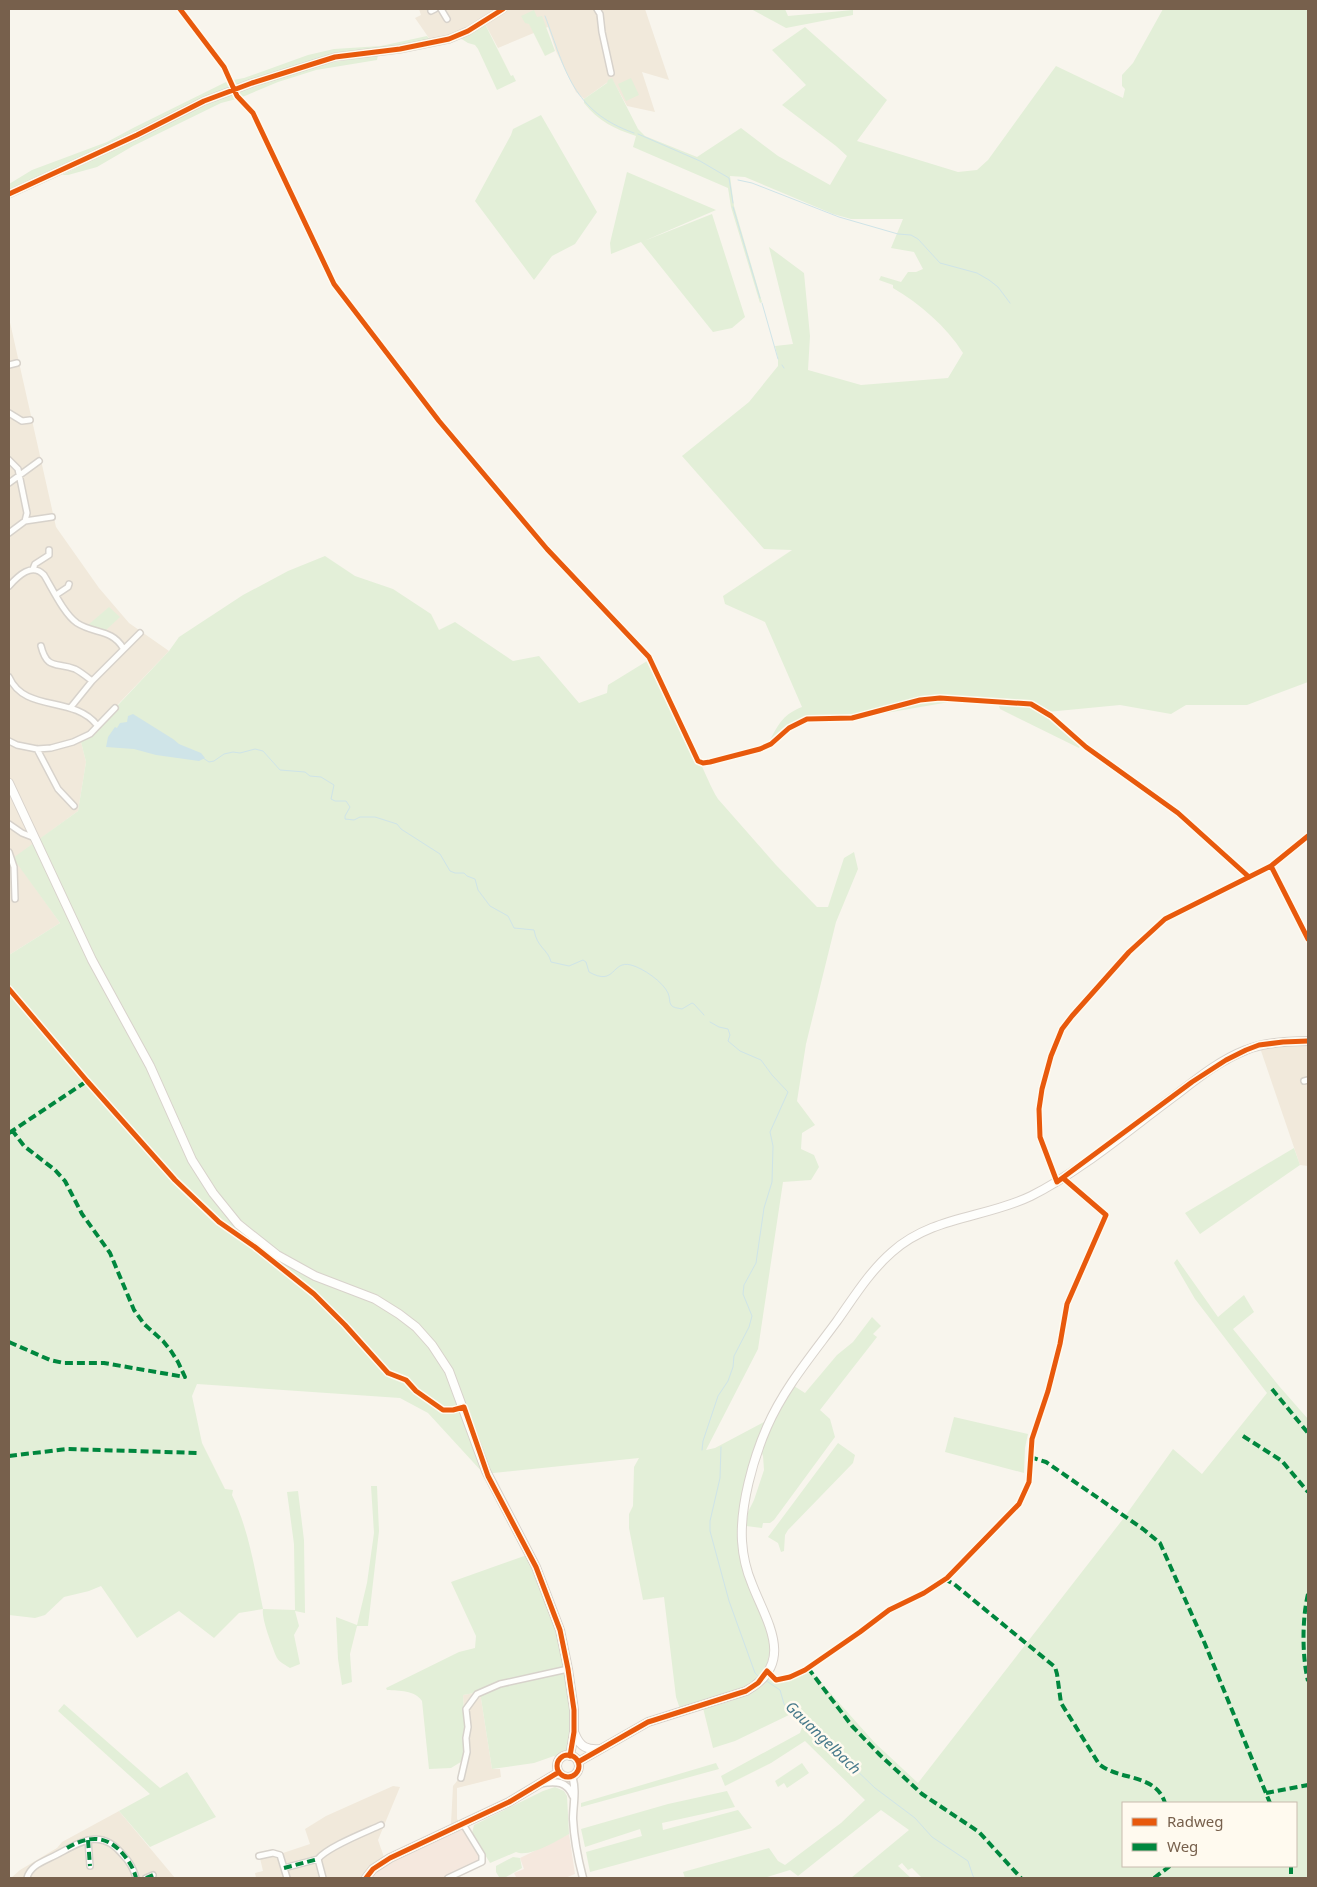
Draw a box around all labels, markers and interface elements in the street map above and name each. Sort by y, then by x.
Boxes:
water label: Gauangelbach [782,1696,866,1778]
legend [1122,1802,1297,1867]
text: Radweg [1167,1811,1223,1831]
text: Weg [1167,1836,1198,1856]

